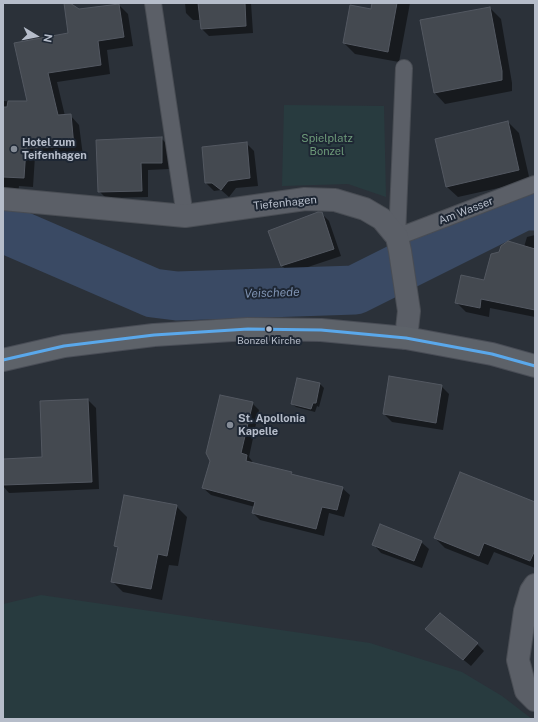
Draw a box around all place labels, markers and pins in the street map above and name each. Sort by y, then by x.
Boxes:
place label: Hotel zum Teifenhagen [22,136,87,162]
marker: Hotel zum Teifenhagen [9,144,19,154]
marker: Bonzel Kirche [264,324,274,334]
place label: Bonzel Kirche [237,335,301,347]
place label: St. Apollonia Kapelle [238,412,305,438]
marker: St. Apollonia Kapelle [225,420,235,430]

